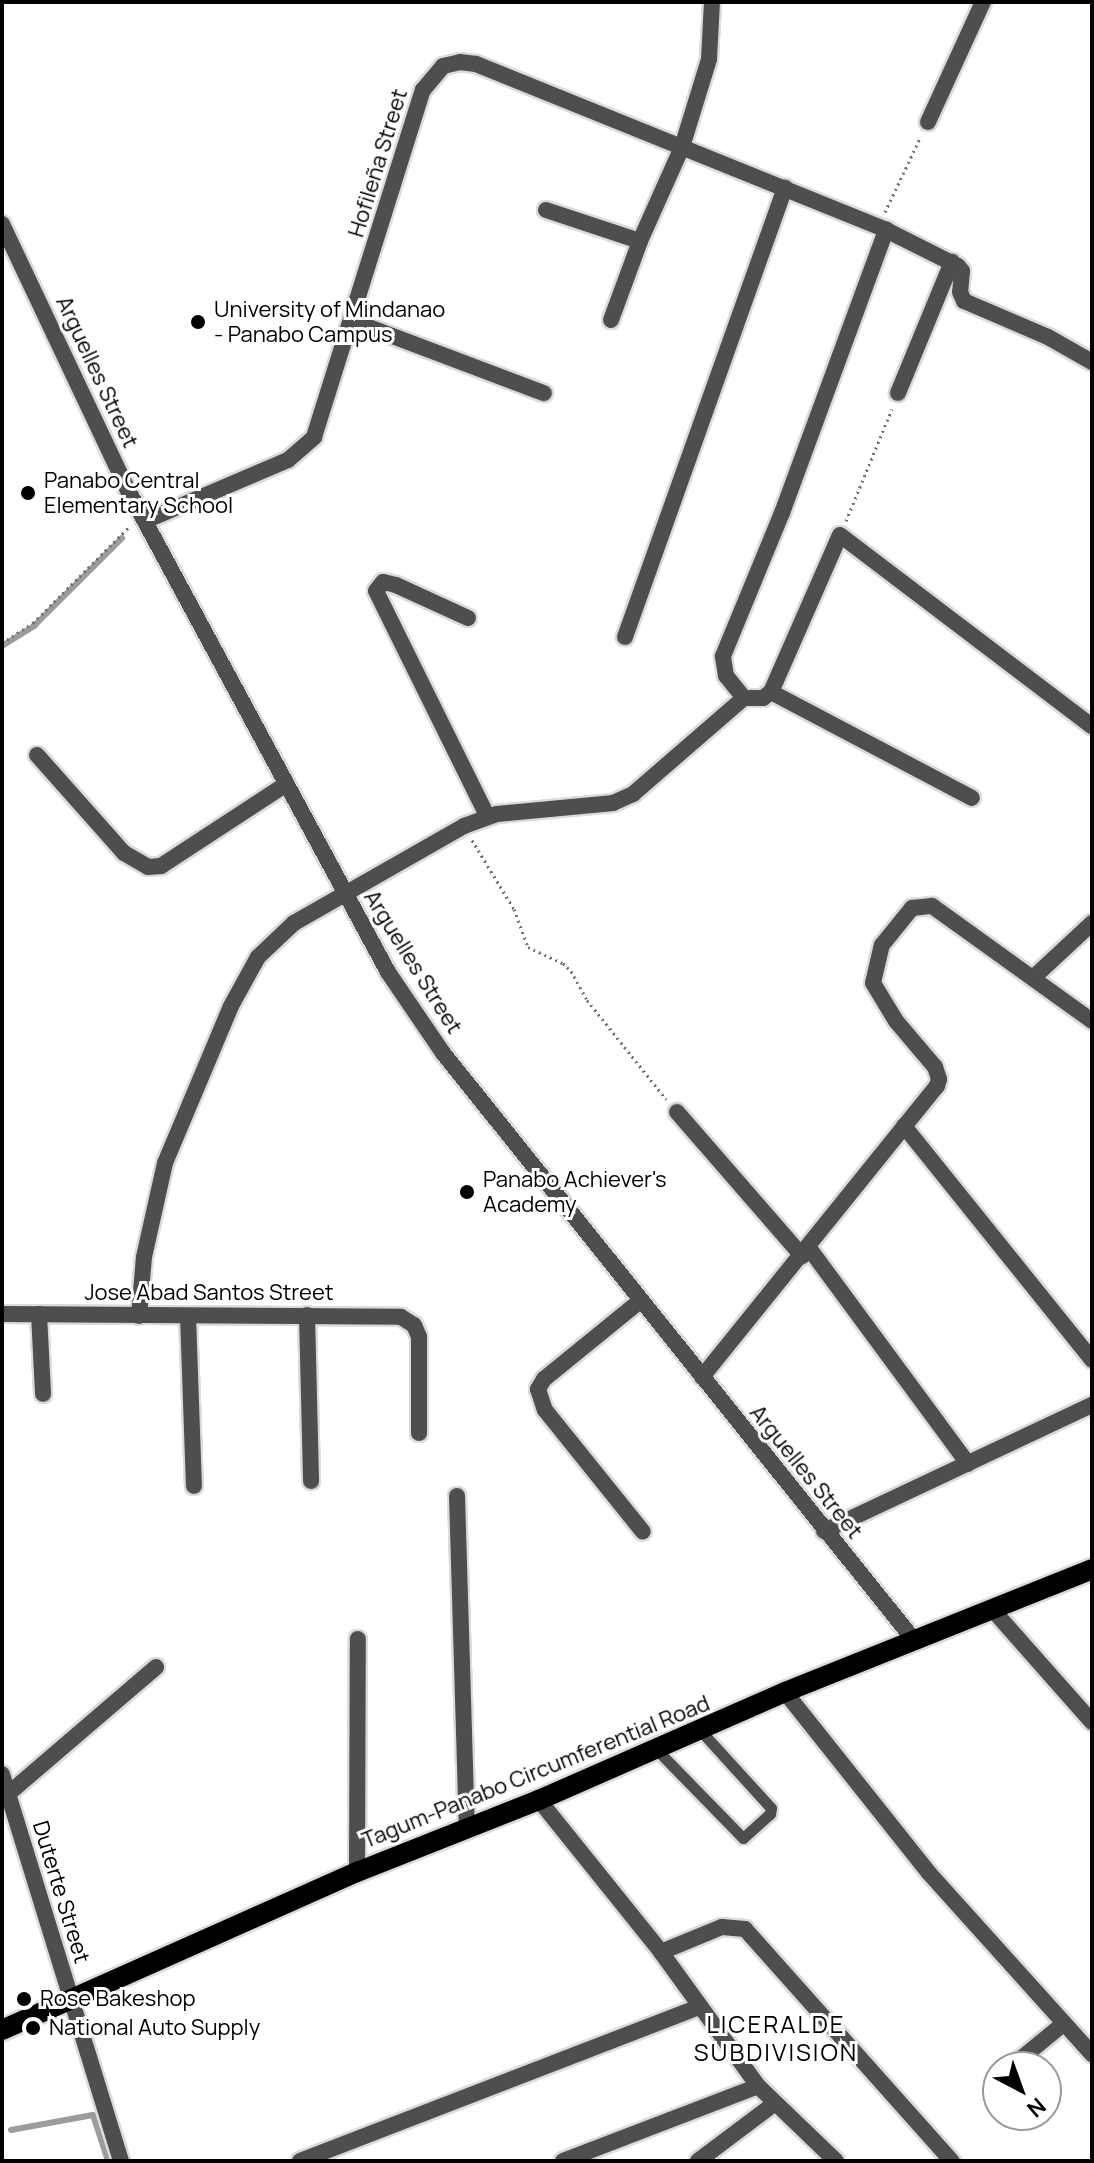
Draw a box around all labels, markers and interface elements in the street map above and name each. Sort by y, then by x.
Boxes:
street label: Hofileña Street [343,86,413,240]
street label: Arguelles Street [50,292,144,452]
place label: University of Mindanao - Panabo Campus [214,296,445,348]
marker: University of Mindanao - Panabo Campus [189,313,207,331]
place label: Panabo Central Elementary School [44,467,233,518]
marker: Panabo Central Elementary School [19,484,37,502]
street label: Arguelles Street [358,885,468,1039]
place label: Panabo Achiever's Academy [483,1166,666,1218]
marker: Panabo Achiever's Academy [458,1183,476,1201]
street label: Jose Abad Santos Street [84,1280,334,1306]
street label: Arguelles Street [744,1400,868,1544]
street label: Tagum-Panabo Circumferential Road [358,1690,714,1854]
street label: Duterte Street [27,1818,95,1966]
place label: Rose Bakeshop [40,1986,195,2012]
marker: Rose Bakeshop [15,1990,33,2008]
district label: LICERALDE SUBDIVISION [694,2010,858,2066]
place label: National Auto Supply [49,2015,260,2041]
marker: National Auto Supply [24,2019,42,2037]
north arrow [982,2051,1062,2131]
text: N [1021,2091,1052,2124]

